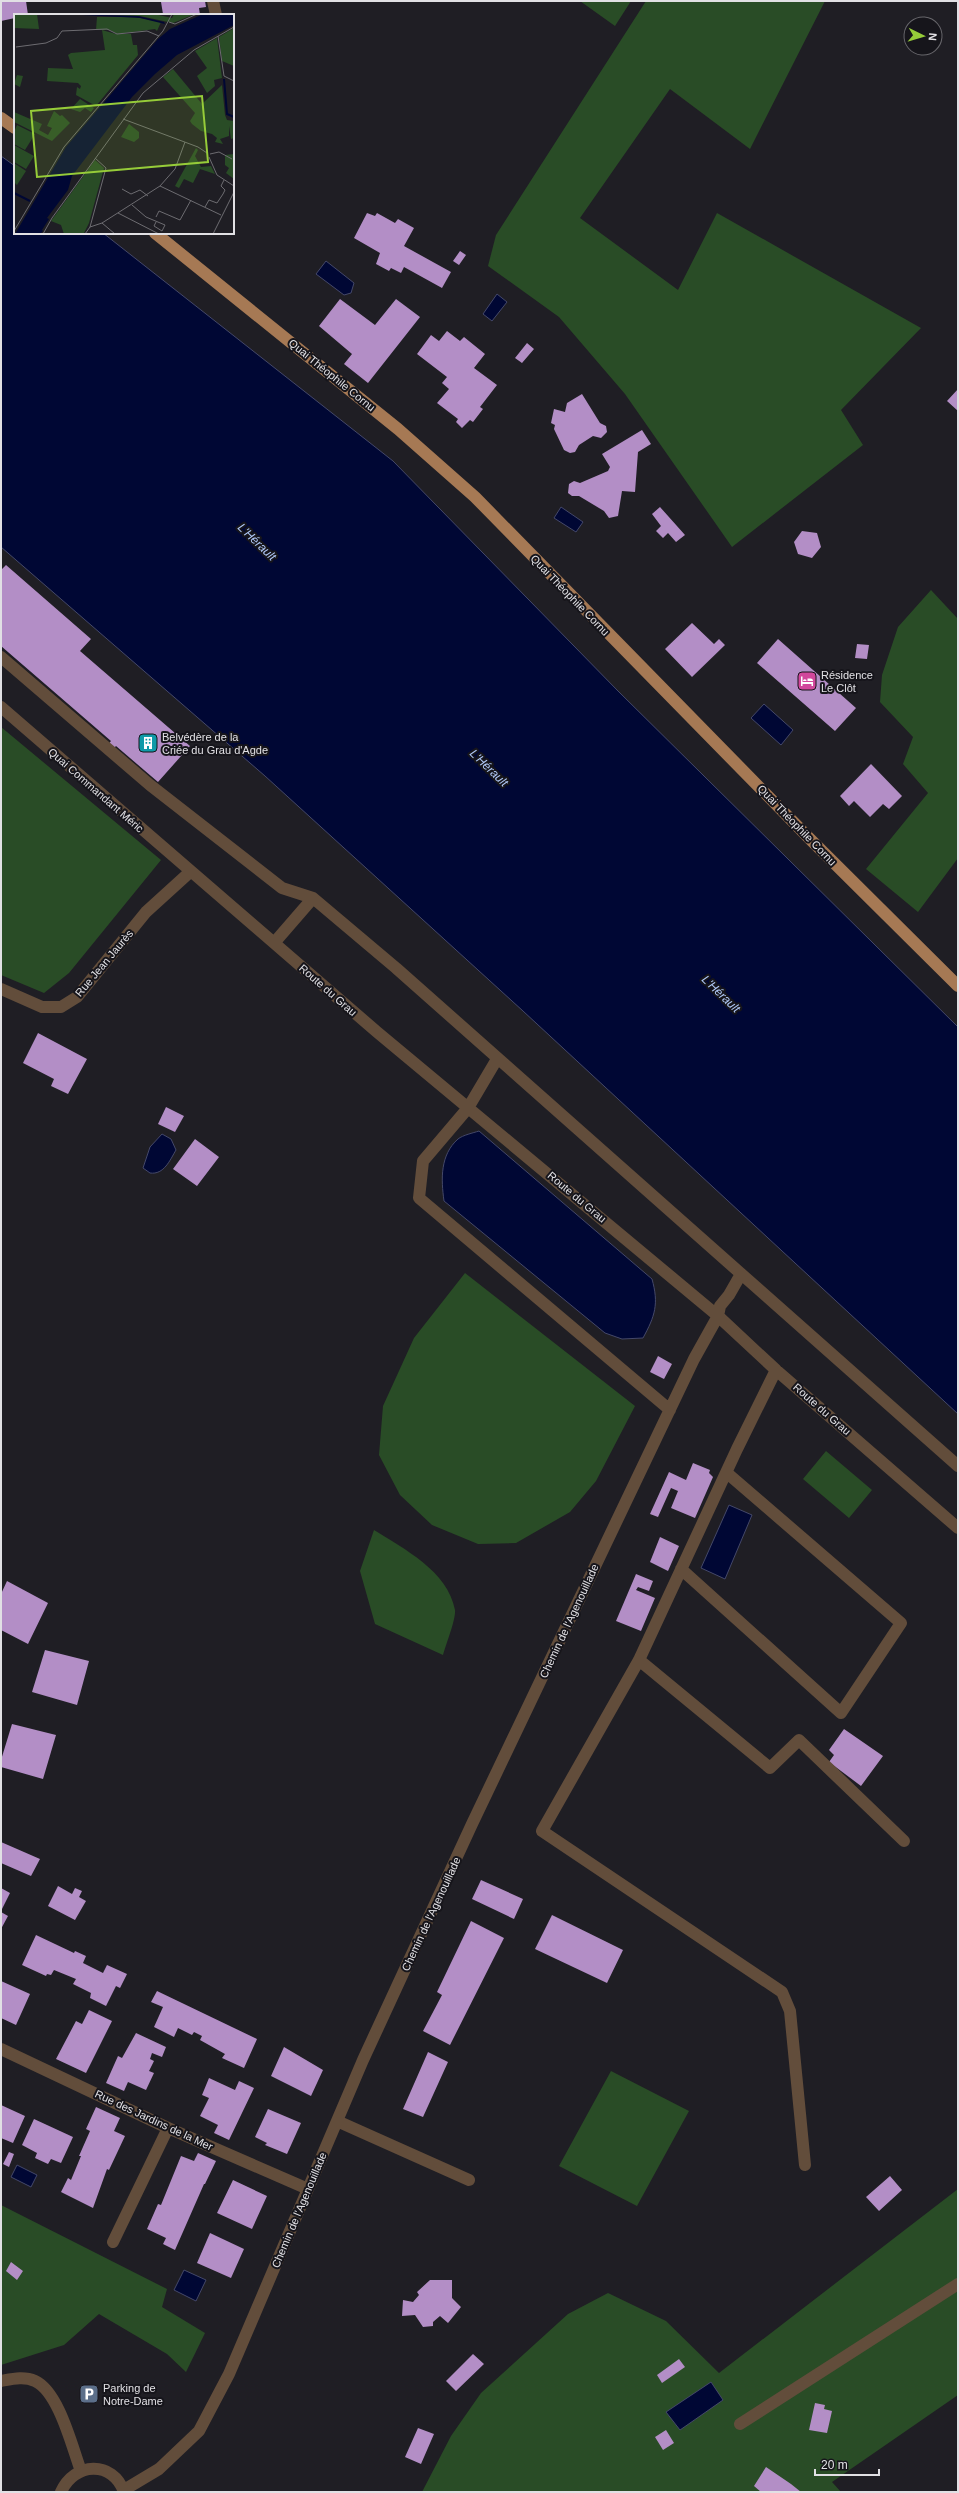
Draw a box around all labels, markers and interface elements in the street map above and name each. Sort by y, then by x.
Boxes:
inset map [14,14,234,234]
north arrow [903,16,943,56]
text: N [927,32,939,41]
street label: Quai Théophile Cornu [286,337,378,413]
water label: L'Hérault [235,520,279,564]
street label: Quai Théophile Cornu [528,552,612,638]
place label: Résidence Le Clôt [821,669,873,694]
hotel icon: Résidence Le Clôt [796,670,818,692]
place label: Belvédère de la Criée du Grau d'Agde [162,731,268,756]
building icon: Belvédère de la Criée du Grau d'Agde [137,732,159,754]
street label: Quai Commandant Méric [46,745,146,835]
water label: L'Hérault [467,746,511,790]
street label: Quai Théophile Cornu [755,782,839,868]
street label: Rue Jean Jaurès [73,927,136,999]
street label: Route du Grau [297,962,359,1018]
water label: L'Hérault [699,972,743,1016]
street label: Route du Grau [546,1169,608,1225]
street label: Route du Grau [791,1381,853,1437]
street label: Chemin de l'Agenouillade [537,1562,601,1680]
street label: Chemin de l'Agenouillade [399,1855,463,1973]
street label: Rue des Jardins de la Mer [93,2087,215,2153]
street label: Chemin de l'Agenouillade [269,2150,329,2270]
place label: Parking de Notre-Dame [103,2382,163,2407]
parking icon: Parking de Notre-Dame [78,2383,100,2405]
scale bar [815,2451,879,2477]
text: 20 m [821,2458,848,2472]

